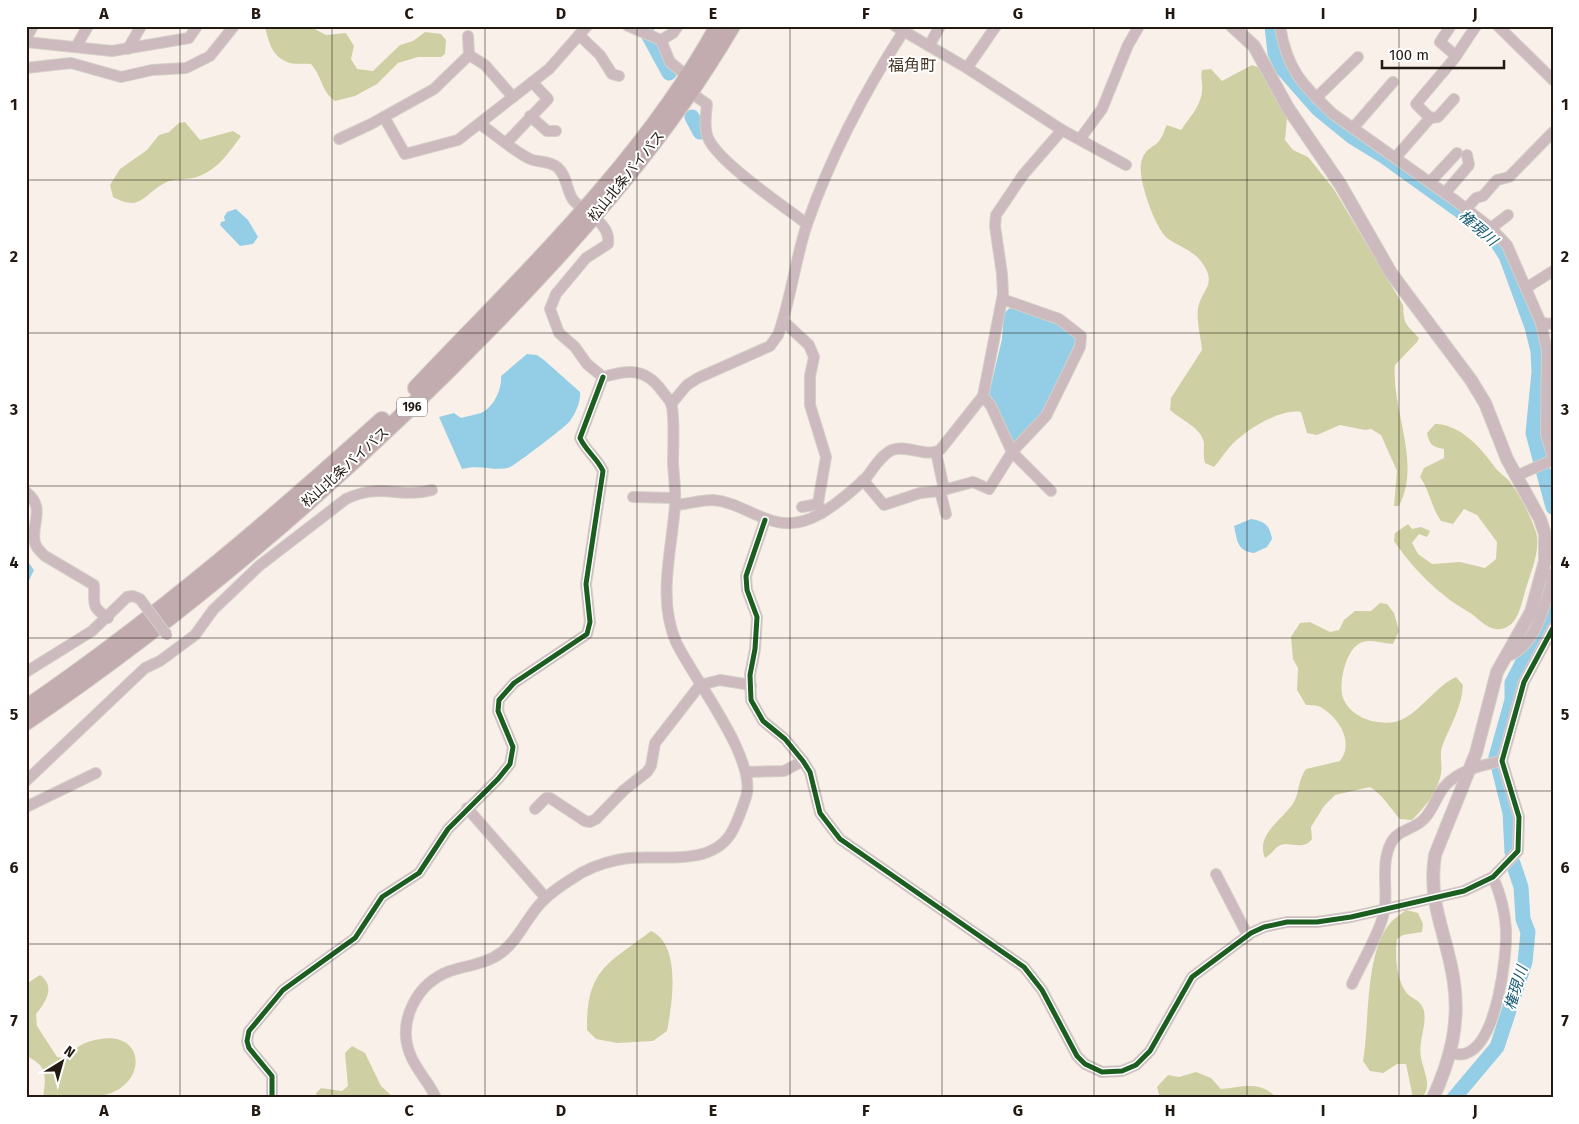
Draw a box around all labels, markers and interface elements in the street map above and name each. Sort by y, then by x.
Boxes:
text: A [98,4,109,23]
text: B [251,4,261,23]
text: C [404,4,414,23]
text: D [556,4,566,23]
text: E [709,4,717,23]
text: F [862,4,870,23]
text: G [1013,4,1023,23]
text: H [1165,4,1175,23]
text: I [1321,4,1325,23]
text: J [1471,4,1478,23]
scale bar [1382,38,1504,70]
text: 100 m [1389,46,1429,64]
district label: 福角町 [888,56,936,75]
text: 1 [10,95,18,114]
text: 1 [1561,95,1569,114]
street label: 松山北条バイパス [585,128,668,225]
water label: 権現川 [1455,206,1502,251]
text: 2 [10,247,18,266]
text: 2 [1561,247,1569,266]
road number: 196 [397,398,427,417]
text: 3 [9,400,18,419]
text: 3 [1560,400,1569,419]
street label: 松山北条バイパス [298,424,393,511]
text: 4 [9,553,19,572]
text: 4 [1560,553,1570,572]
text: 5 [10,705,19,724]
text: 5 [1561,705,1570,724]
text: 6 [9,858,19,877]
text: 6 [1560,858,1570,877]
water label: 権現川 [1501,962,1532,1012]
text: 7 [10,1011,18,1030]
text: 7 [1561,1011,1569,1030]
north arrow [38,1036,88,1086]
text: N [61,1042,78,1062]
text: A [98,1101,109,1120]
text: B [251,1101,261,1120]
text: C [404,1101,414,1120]
text: D [556,1101,566,1120]
text: E [709,1101,717,1120]
text: F [862,1101,870,1120]
text: G [1013,1101,1023,1120]
text: H [1165,1101,1175,1120]
text: I [1321,1101,1325,1120]
text: J [1471,1101,1478,1120]

